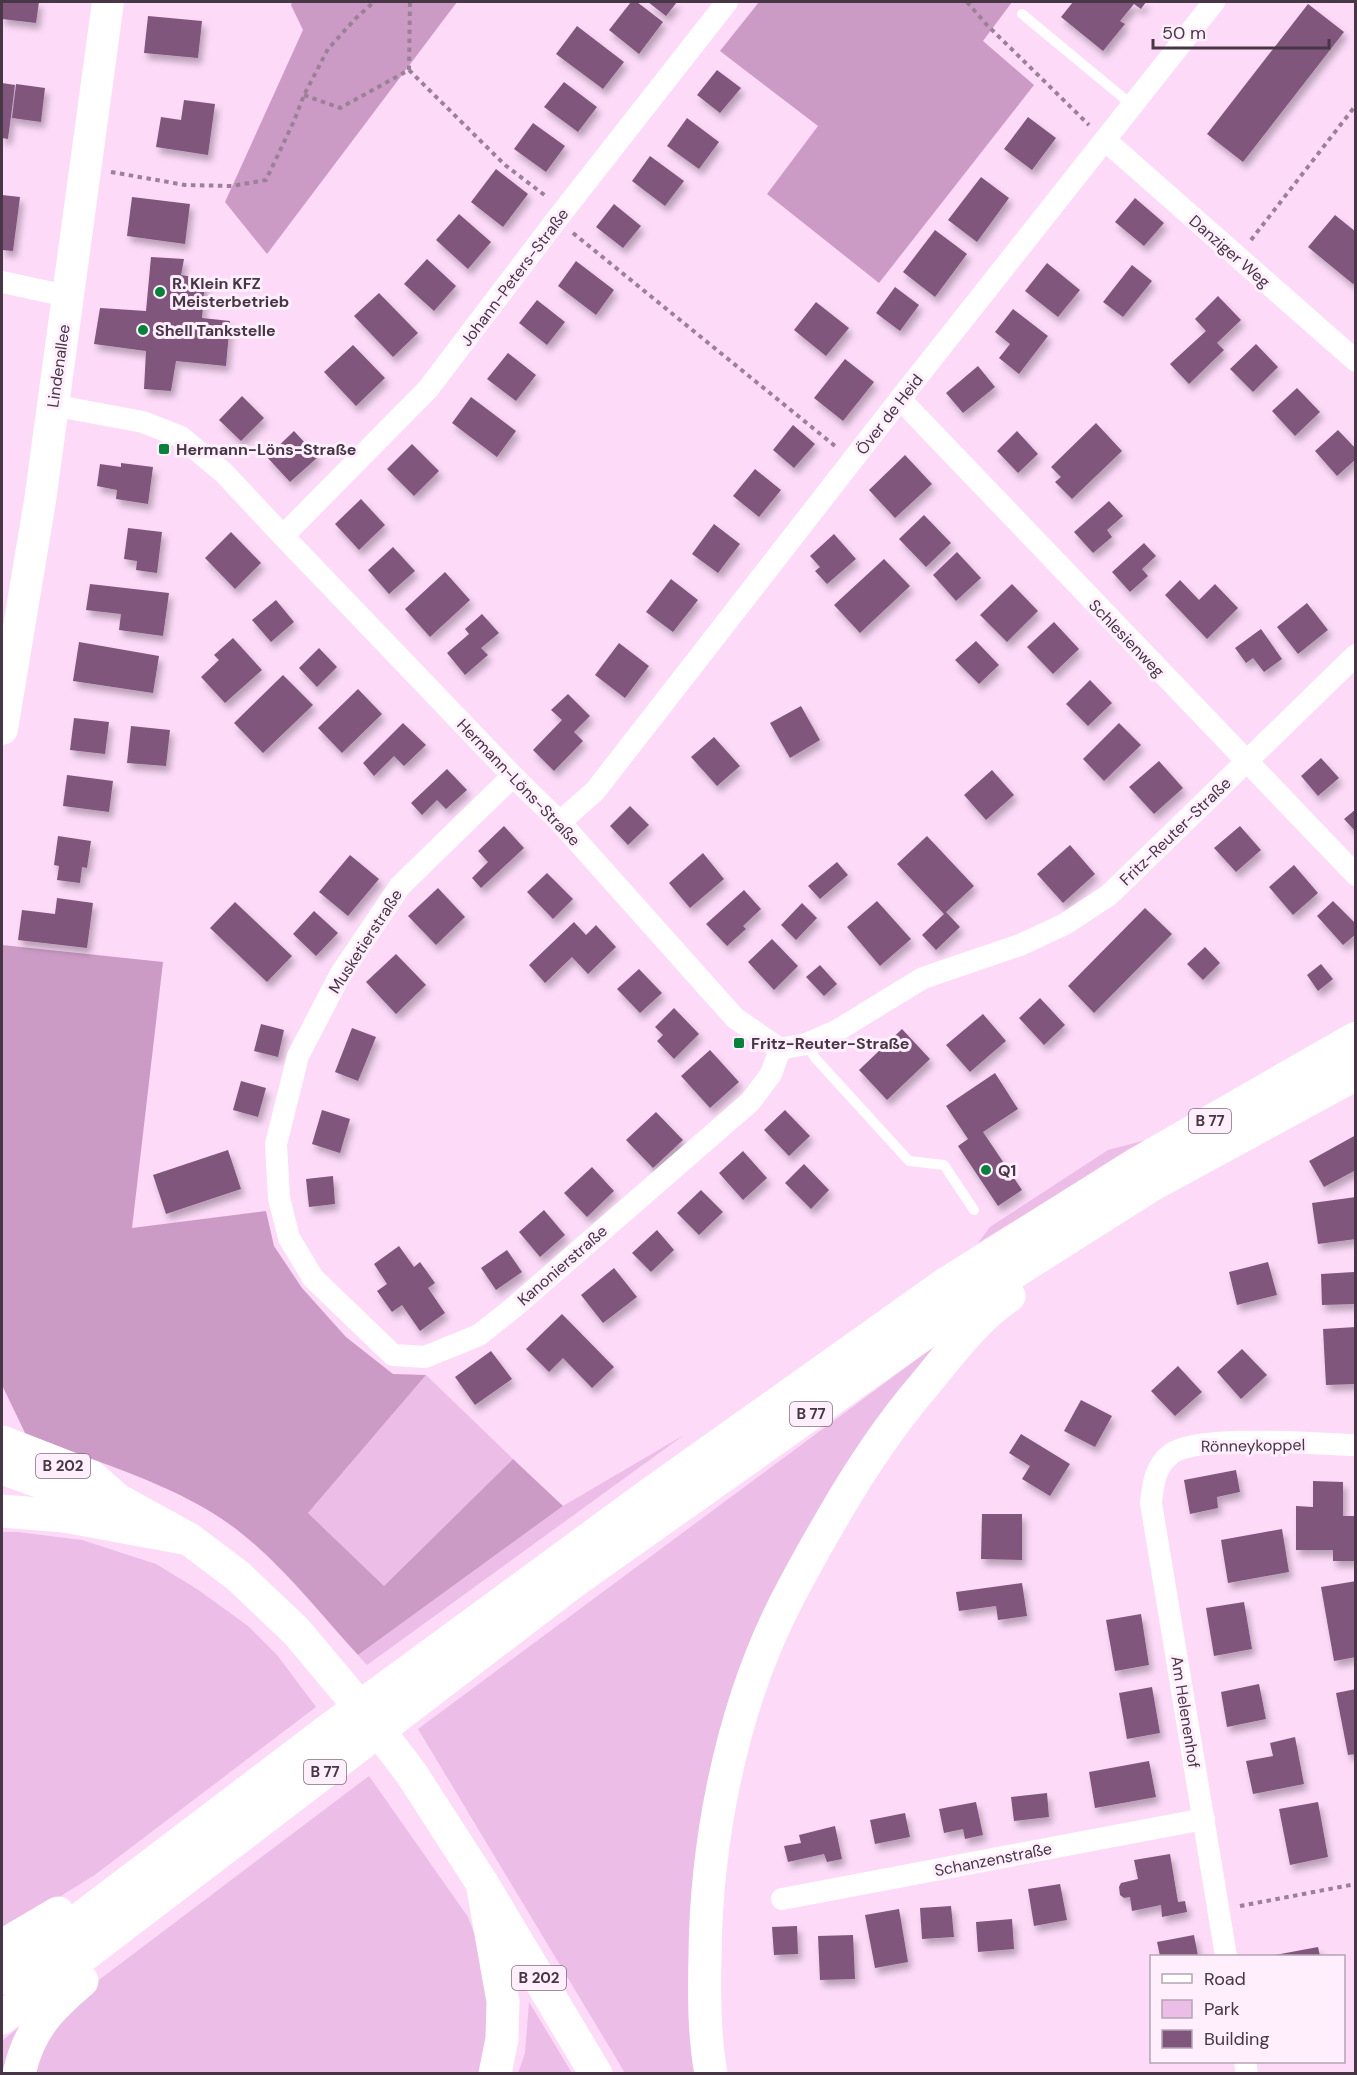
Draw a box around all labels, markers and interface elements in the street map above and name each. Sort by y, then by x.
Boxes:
scale bar [1153,12,1328,50]
text: 50 m [1162,21,1206,45]
street label: Johann-Peters-Straße [456,204,573,350]
street label: Danziger Weg [1185,210,1275,292]
place label: R. Klein KFZ Meisterbetrieb [172,273,289,312]
marker: R. Klein KFZ Meisterbetrieb [153,285,167,299]
place label: Shell Tankstelle [155,320,276,341]
street label: Lindenallee [42,323,75,409]
marker: Shell Tankstelle [136,323,150,337]
street label: Över de Heid [851,370,928,459]
place label: Hermann-Löns-Straße [176,439,356,460]
marker: Hermann-Löns-Straße [157,442,171,456]
street label: Schlesienweg [1084,595,1169,682]
street label: Hermann-Löns-Straße [452,714,585,850]
street label: Fritz-Reuter-Straße [1115,773,1236,890]
street label: Musketierstraße [324,885,407,997]
place label: Fritz-Reuter-Straße [751,1033,909,1054]
marker: Fritz-Reuter-Straße [732,1036,746,1050]
road number: B 77 [1189,1109,1231,1133]
place label: Q1 [998,1160,1016,1181]
marker: Q1 [979,1163,993,1177]
street label: Kanonierstraße [513,1221,612,1310]
road number: B 77 [790,1402,832,1426]
street label: Rönneykoppel [1201,1434,1305,1457]
road number: B 202 [36,1454,90,1478]
street label: Am Helenenhof [1166,1654,1205,1770]
road number: B 77 [304,1760,346,1784]
street label: Schanzenstraße [933,1838,1054,1881]
legend [1150,1955,1345,2063]
road number: B 202 [512,1966,566,1990]
text: Road [1204,1967,1246,1991]
text: Park [1204,1997,1240,2021]
text: Building [1204,2027,1269,2051]

